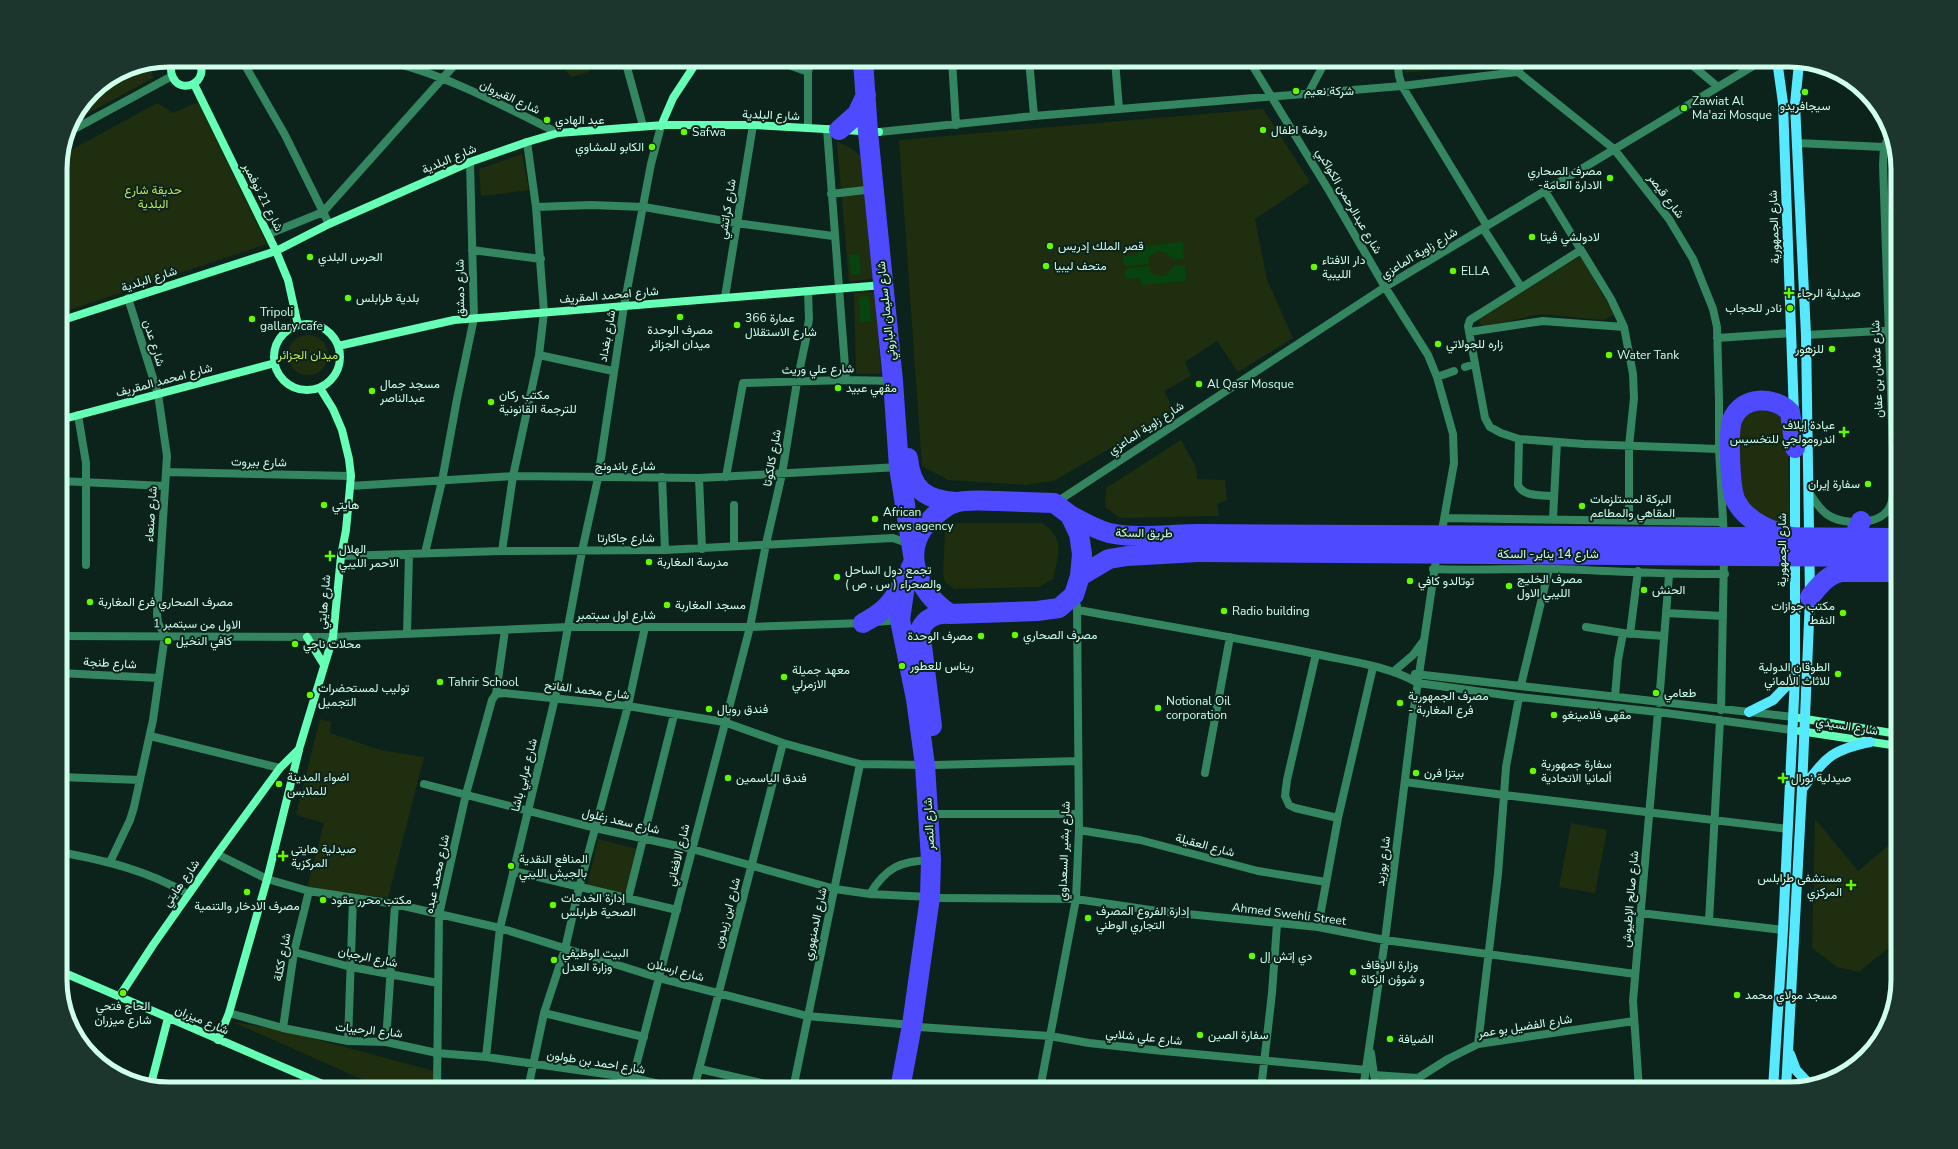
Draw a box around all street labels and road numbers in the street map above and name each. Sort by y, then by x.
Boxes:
street label: شارع القيروان [477,76,543,119]
street label: شارع البلدية [742,106,800,125]
street label: شارع البلدية [419,140,479,179]
street label: شارع عبدالرحمن الكواكبي [1310,145,1386,258]
street label: شارع 21 نوفمبر [238,159,287,234]
street label: شارع قيصر [1643,170,1688,222]
street label: شارع كراتشي [714,178,742,241]
street label: شارع الجمهورية [1765,190,1784,264]
street label: شارع زاوية الماعزي [1377,224,1462,284]
street label: شارع دمشق [451,259,470,317]
street label: شارع سليمان الباروني [873,260,901,362]
street label: شارع البلدية [119,262,179,296]
street label: شارع امحمد المقريف [559,283,659,308]
street label: شارع بغداد [595,309,620,363]
street label: شارع عدن [138,318,169,369]
street label: شارع عثمان بن عفان [1867,320,1888,418]
street label: شارع امحمد المقريف [114,359,214,402]
street label: شارع علي وريث [782,360,854,380]
street label: شارع زاوية الماعزي [1105,398,1188,460]
street label: شارع كالكوتا [759,428,786,488]
street label: شارع بيروت [231,454,287,471]
street label: شارع باندونج [595,458,655,475]
street label: شارع صنعاء [141,485,162,543]
street label: شارع الجمهورية [1774,513,1791,587]
street label: طريق السكة [1115,525,1173,542]
street label: شارع جاكارتا [597,530,655,547]
street label: شارع 14 يناير- السكة [1497,546,1599,563]
street label: شارع هايتي [314,574,336,630]
street label: شارع اول سبتمبر [575,607,656,624]
street label: الاول من سبتمبر 1 [153,615,241,633]
street label: شارع طنجة [83,654,137,673]
street label: شارع محمد الفاتح [544,677,630,704]
street label: شارع السيدي [1814,713,1879,741]
street label: شارع عرابي باشا [507,737,543,814]
street label: شارع النصر [920,797,939,852]
street label: شارع بشير السعداوي [1054,801,1076,901]
street label: شارع سعد زغلول [580,804,661,839]
street label: شارع الافغاني [663,822,695,888]
street label: شارع العقيلة [1173,829,1236,862]
street label: شارع محمد عبده [421,833,454,915]
street label: شارع بوزيد [1372,835,1395,887]
street label: شارع صالح الإطيوش [1618,850,1643,948]
street label: شارع هايتي [159,856,205,911]
street label: شارع ابن زيدون [710,876,745,951]
street label: شارع الدمنهوري [799,886,832,962]
street label: Ahmed Swehli Street [1231,899,1348,929]
street label: شارع ككلة [269,932,295,983]
street label: شارع الرجبان [336,943,399,972]
street label: شارع ارسلان [646,955,706,986]
street label: شارع ميزران [172,1001,231,1039]
street label: شارع الفضيل بو عمر [1476,1011,1574,1043]
street label: شارع الرحيبات [335,1019,403,1042]
street label: شارع علي شلابي [1105,1025,1183,1051]
street label: شارع احمد بن طولون [545,1046,647,1079]

